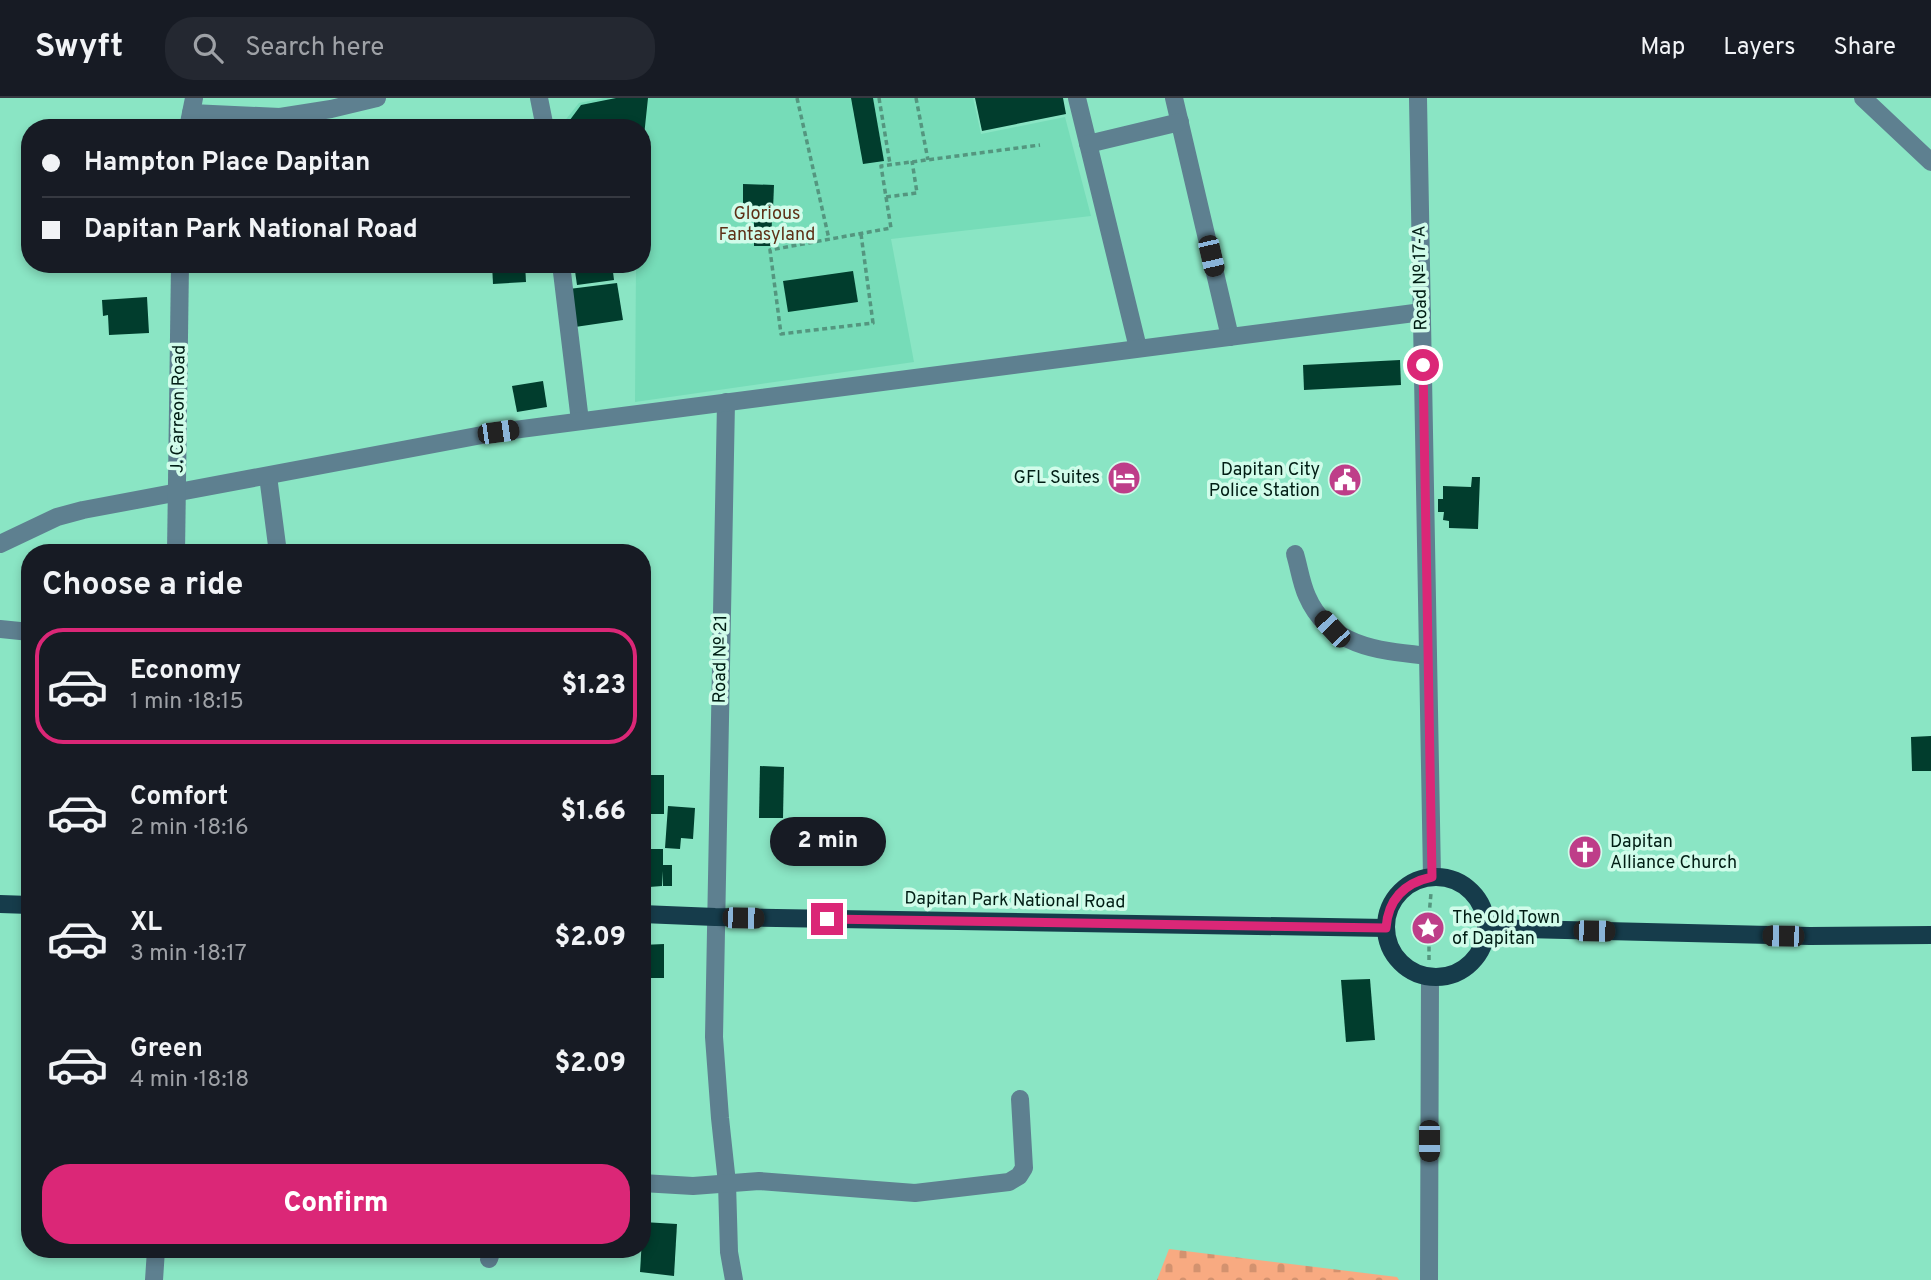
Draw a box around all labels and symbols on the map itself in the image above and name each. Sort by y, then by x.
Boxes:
park label: Glorious Fantasyland [719,203,815,247]
street label: Road № 17-A [1409,225,1433,331]
car [1197,233,1226,279]
street label: J. Carreon Road [166,345,192,473]
route start [1407,349,1439,381]
car [476,419,521,445]
hotel icon: GFL Suites [1105,459,1143,497]
place label: Dapitan City Police Station [1209,459,1320,503]
public building icon: Dapitan City Police Station [1326,461,1364,499]
place label: GFL Suites [1014,467,1100,490]
car [1310,606,1355,652]
street label: Road № 21 [709,614,733,704]
callout: 2 min [769,818,885,866]
place label: Dapitan Alliance Church [1610,831,1737,875]
church icon: Dapitan Alliance Church [1566,833,1604,871]
street label: Dapitan Park National Road [904,888,1126,914]
route end [811,903,843,935]
car [722,907,765,929]
place label: The Old Town of Dapitan [1452,907,1560,951]
place icon: The Old Town of Dapitan [1409,909,1447,947]
car [1573,920,1616,942]
car [1762,925,1805,947]
car [1419,1120,1440,1162]

